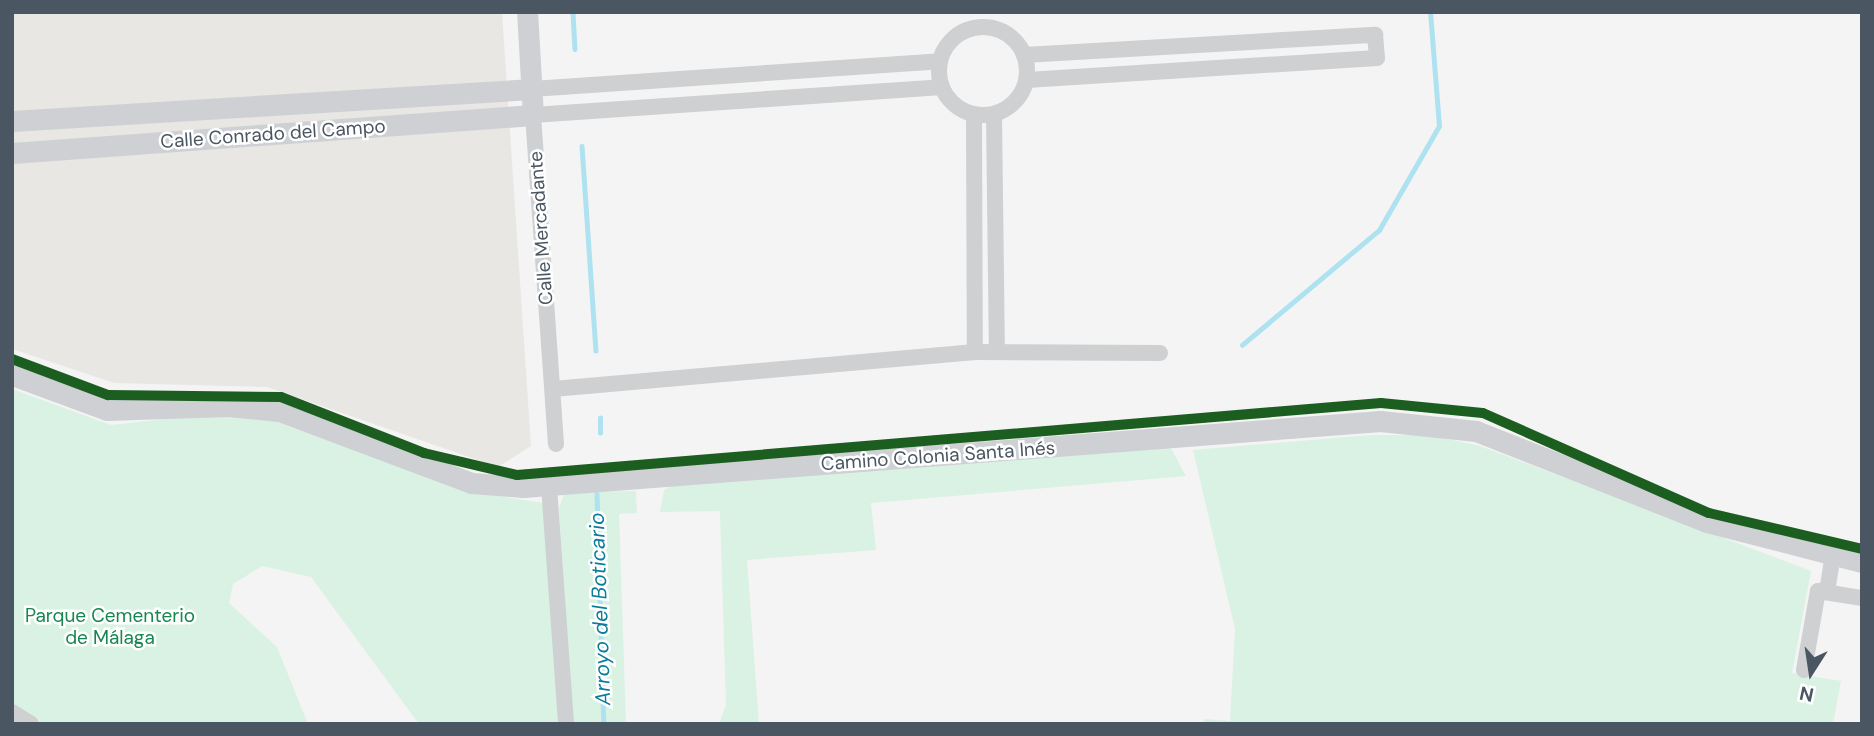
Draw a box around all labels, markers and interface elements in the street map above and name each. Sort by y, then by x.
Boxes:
street label: Calle Conrado del Campo [160,115,386,153]
street label: Calle Mercadante [524,150,558,306]
street label: Camino Colonia Santa Inés [820,436,1056,476]
water label: Arroyo del Boticario [584,512,616,706]
park label: Parque Cementerio de Málaga [25,605,195,649]
north arrow [1776,638,1846,708]
text: N [1797,680,1816,708]

